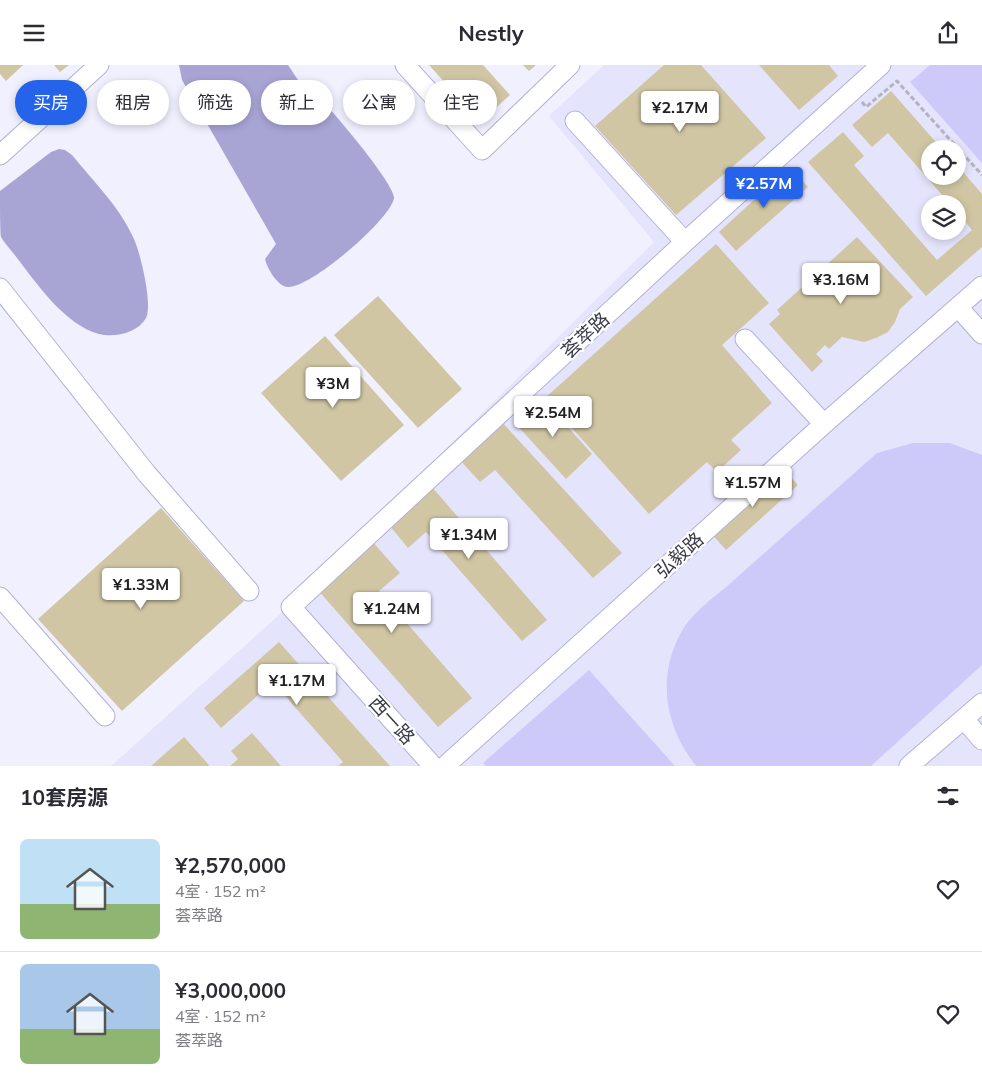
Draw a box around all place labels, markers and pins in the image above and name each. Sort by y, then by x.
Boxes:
pin: ¥2.17M [639,91,721,133]
pin: ¥2.57M [723,167,805,209]
pin: ¥3.16M [800,263,882,305]
pin: ¥3M [309,367,357,409]
pin: ¥2.54M [512,395,594,438]
pin: ¥1.57M [712,465,794,508]
pin: ¥1.34M [428,517,510,560]
pin: ¥1.33M [100,567,182,610]
pin: ¥1.24M [351,591,433,634]
pin: ¥1.17M [256,663,338,706]

